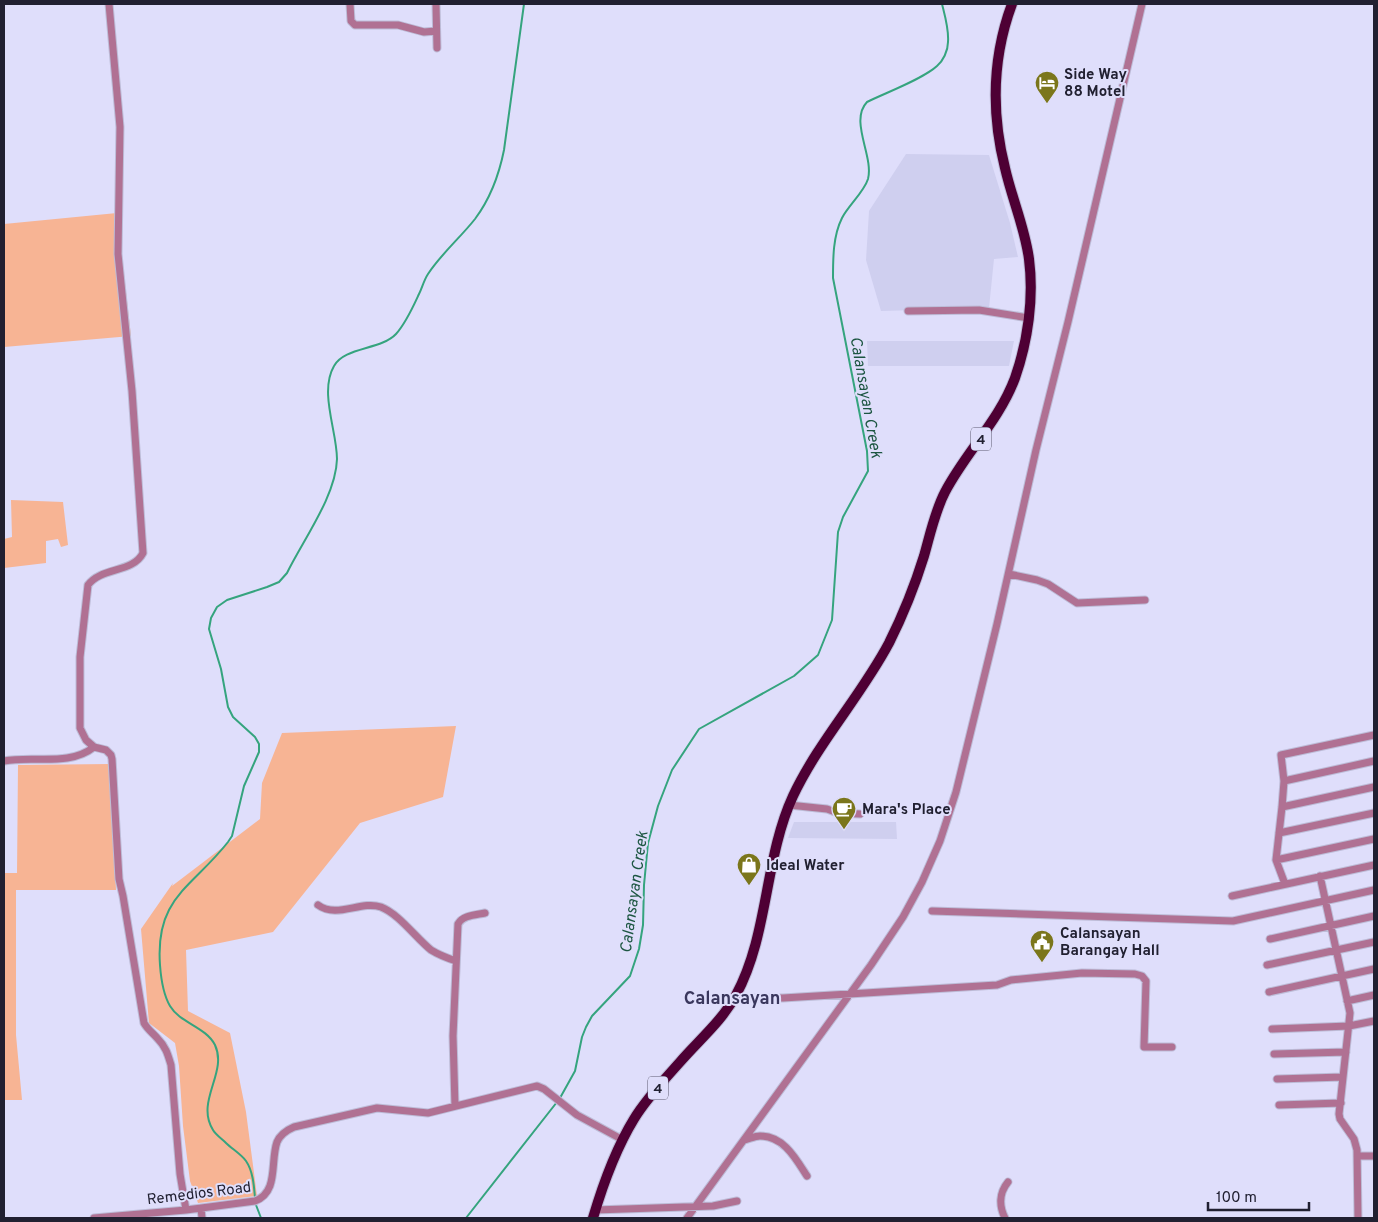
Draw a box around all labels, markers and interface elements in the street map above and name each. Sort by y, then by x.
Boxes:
place label: Side Way 88 Motel [1064,66,1128,102]
hotel icon: Side Way 88 Motel [1034,70,1060,104]
water label: Calansayan Creek [845,335,886,461]
road number: 4 [971,428,991,450]
cafe icon: Mara's Place [831,796,857,830]
place label: Mara's Place [862,801,951,820]
water label: Calansayan Creek [617,829,654,955]
shop icon: Ideal Water [736,852,762,886]
place label: Ideal Water [766,857,845,876]
place label: Calansayan Barangay Hall [1060,925,1160,961]
public building icon: Calansayan Barangay Hall [1029,929,1055,963]
district label: Calansayan [684,988,780,1011]
road number: 4 [648,1076,668,1100]
street label: Remedios Road [146,1179,252,1210]
scale bar [1208,1180,1309,1212]
text: 100 m [1216,1189,1257,1208]

